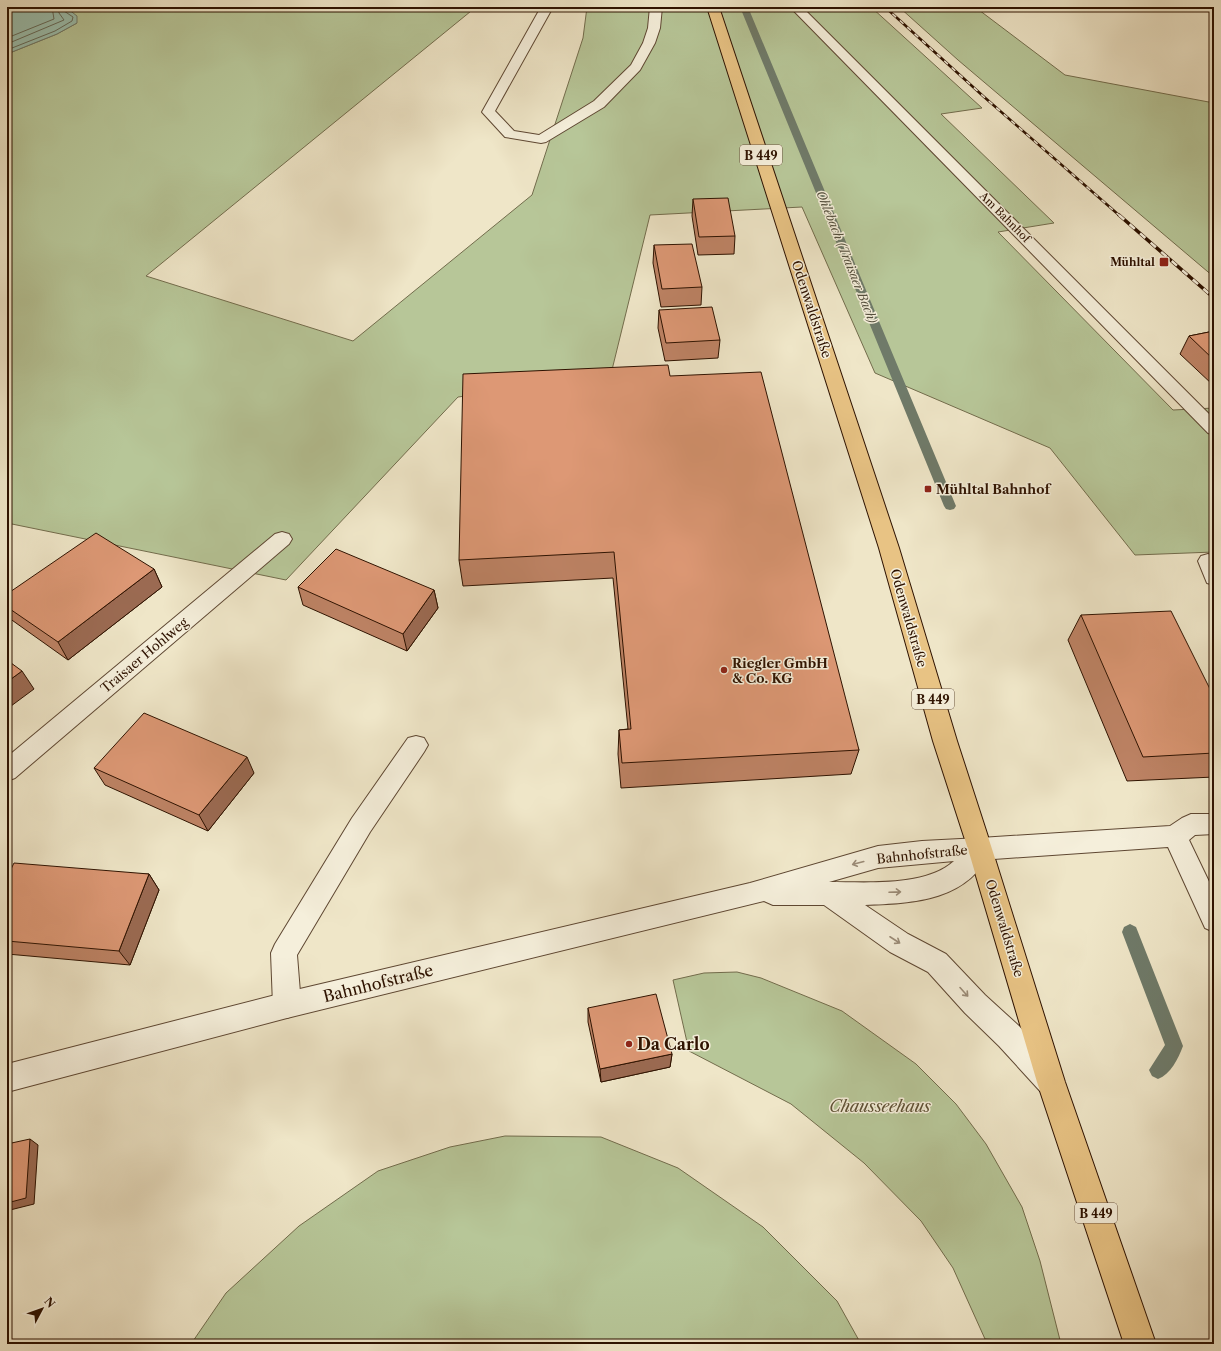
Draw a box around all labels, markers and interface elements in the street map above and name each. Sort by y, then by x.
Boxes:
road number: B 449 [740,145,782,165]
water label: Ohlebach (Traisaer Bach) [813,188,881,326]
street label: Am Bahnhof [976,188,1035,247]
place label: Mühltal [1110,255,1155,269]
marker: Mühltal [1158,256,1170,268]
street label: Odenwaldstraße [789,258,835,360]
place label: Mühltal Bahnhof [936,481,1052,497]
marker: Mühltal Bahnhof [923,484,933,494]
street label: Odenwaldstraße [887,567,931,669]
street label: Traisaer Hohlweg [97,614,191,696]
place label: Riegler GmbH & Co. KG [732,655,828,686]
marker: Riegler GmbH & Co. KG [719,665,729,675]
road number: B 449 [912,689,954,709]
street label: Bahnhofstraße [876,841,968,867]
one-way arrow [852,860,865,867]
street label: Odenwaldstraße [982,877,1028,979]
one-way arrow [888,888,901,896]
one-way arrow [889,936,900,944]
street label: Bahnhofstraße [321,960,435,1006]
one-way arrow [959,987,968,997]
place label: Da Carlo [637,1034,710,1054]
marker: Da Carlo [624,1039,634,1049]
park label: Chausseehaus [829,1096,931,1116]
road number: B 449 [1075,1203,1117,1223]
north arrow [22,1289,62,1329]
text: N [41,1294,58,1311]

